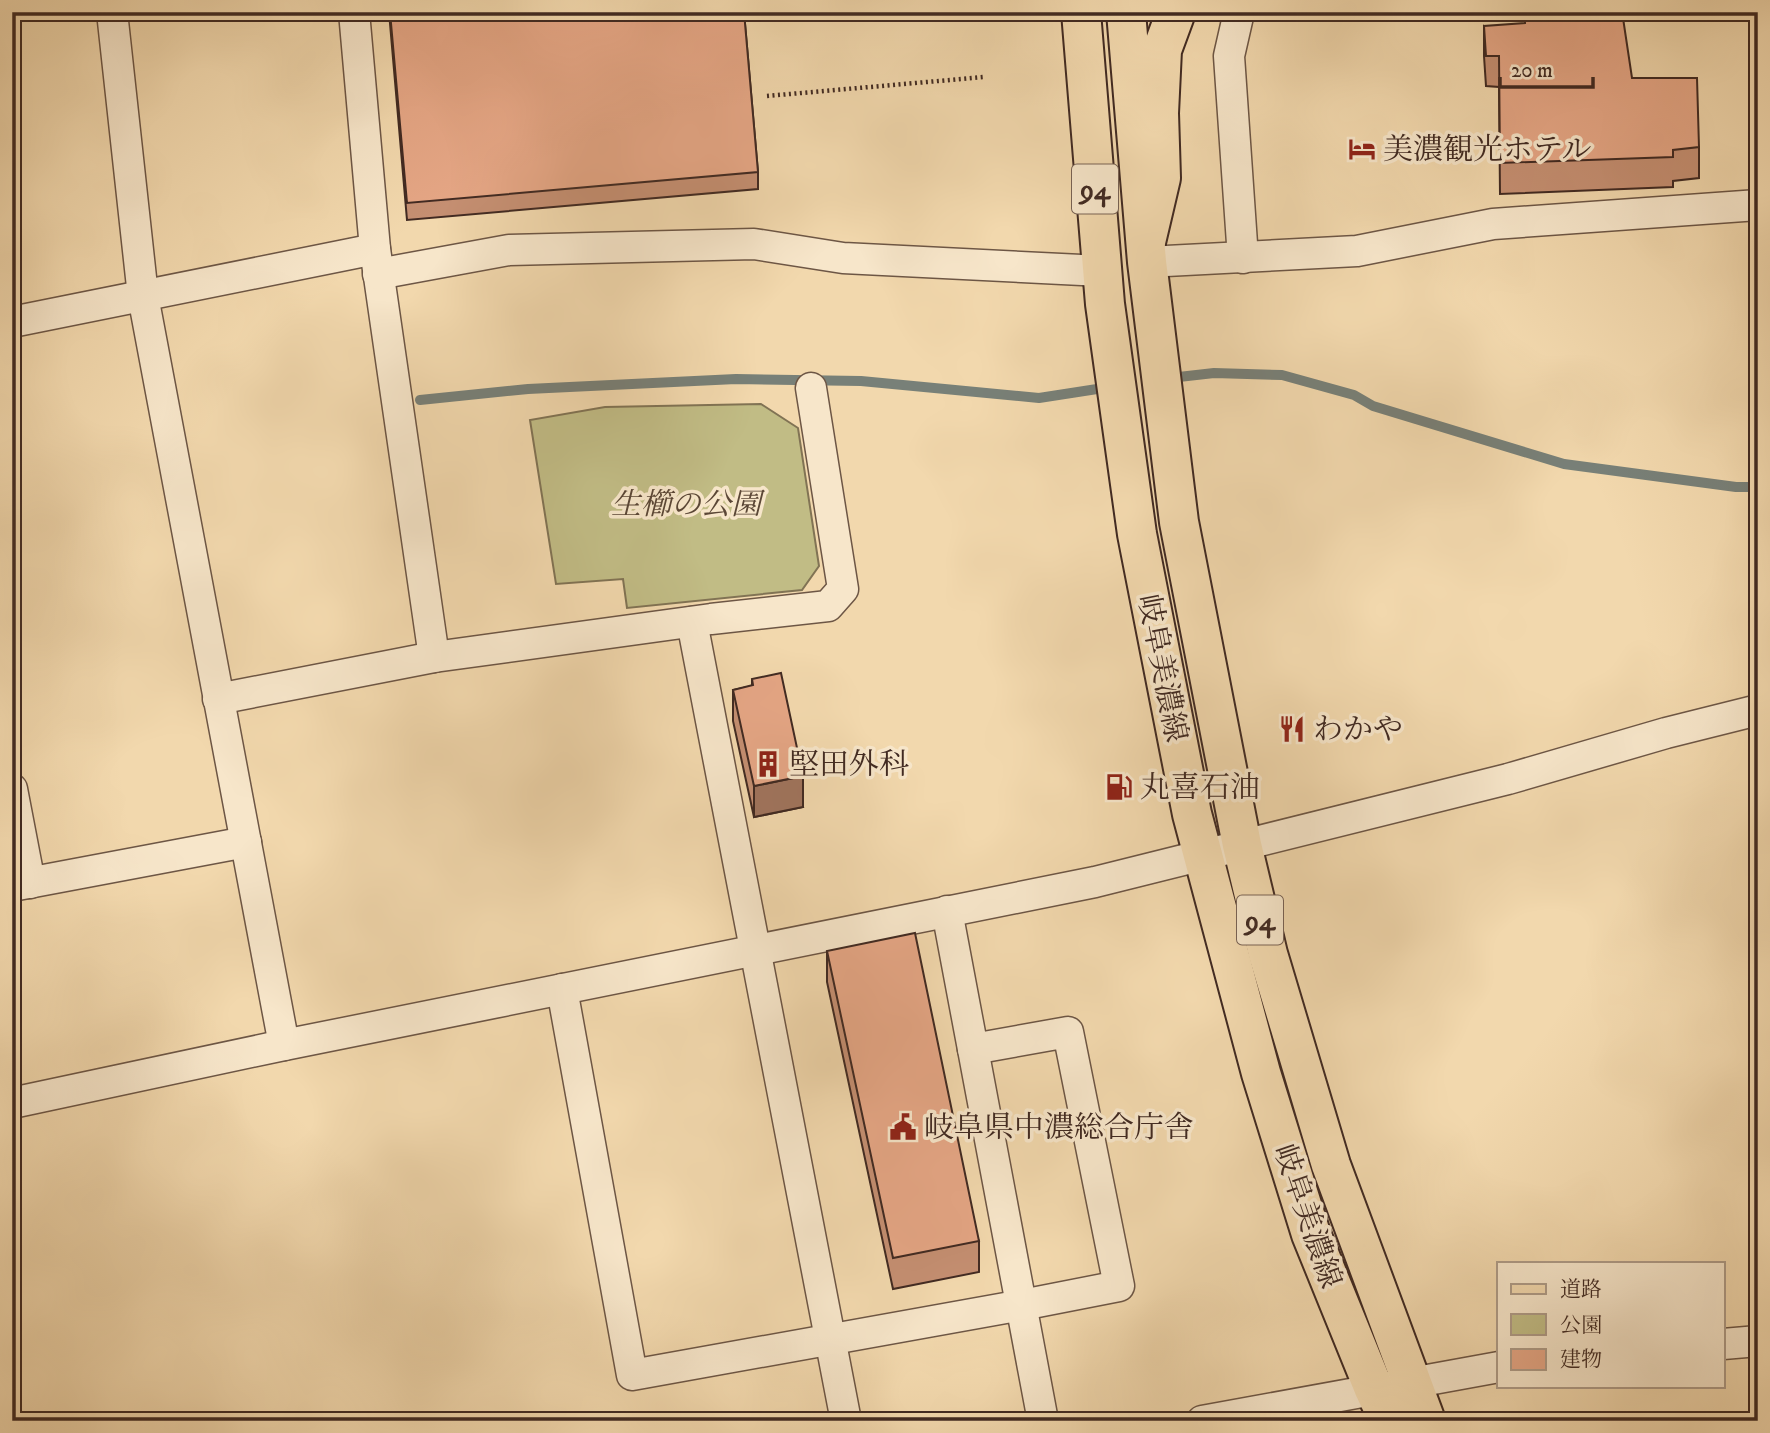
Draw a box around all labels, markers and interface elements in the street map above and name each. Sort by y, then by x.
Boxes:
scale bar [1500,46,1593,90]
text: 20 m [1511,58,1553,84]
place label: 美濃観光ホテル [1383,132,1592,169]
hotel icon: 美濃観光ホテル [1347,134,1377,164]
road number: 94 [1072,164,1118,214]
park label: 生櫛の公園 [611,487,766,524]
street label: 岐阜美濃線 [1129,591,1194,745]
place label: わかや [1313,712,1403,749]
restaurant icon: わかや [1277,714,1307,744]
place label: 堅田外科 [789,747,909,784]
building icon: 堅田外科 [753,749,783,779]
place label: 丸喜石油 [1140,770,1260,807]
fuel station icon: 丸喜石油 [1104,772,1134,802]
road number: 94 [1237,895,1283,944]
place label: 岐阜県中濃総合庁舎 [924,1110,1194,1147]
public building icon: 岐阜県中濃総合庁舎 [888,1112,918,1142]
street label: 岐阜美濃線 [1265,1140,1348,1293]
legend [1497,1262,1724,1388]
text: 道路 [1560,1277,1602,1303]
text: 公園 [1560,1313,1602,1339]
text: 建物 [1560,1347,1602,1373]

